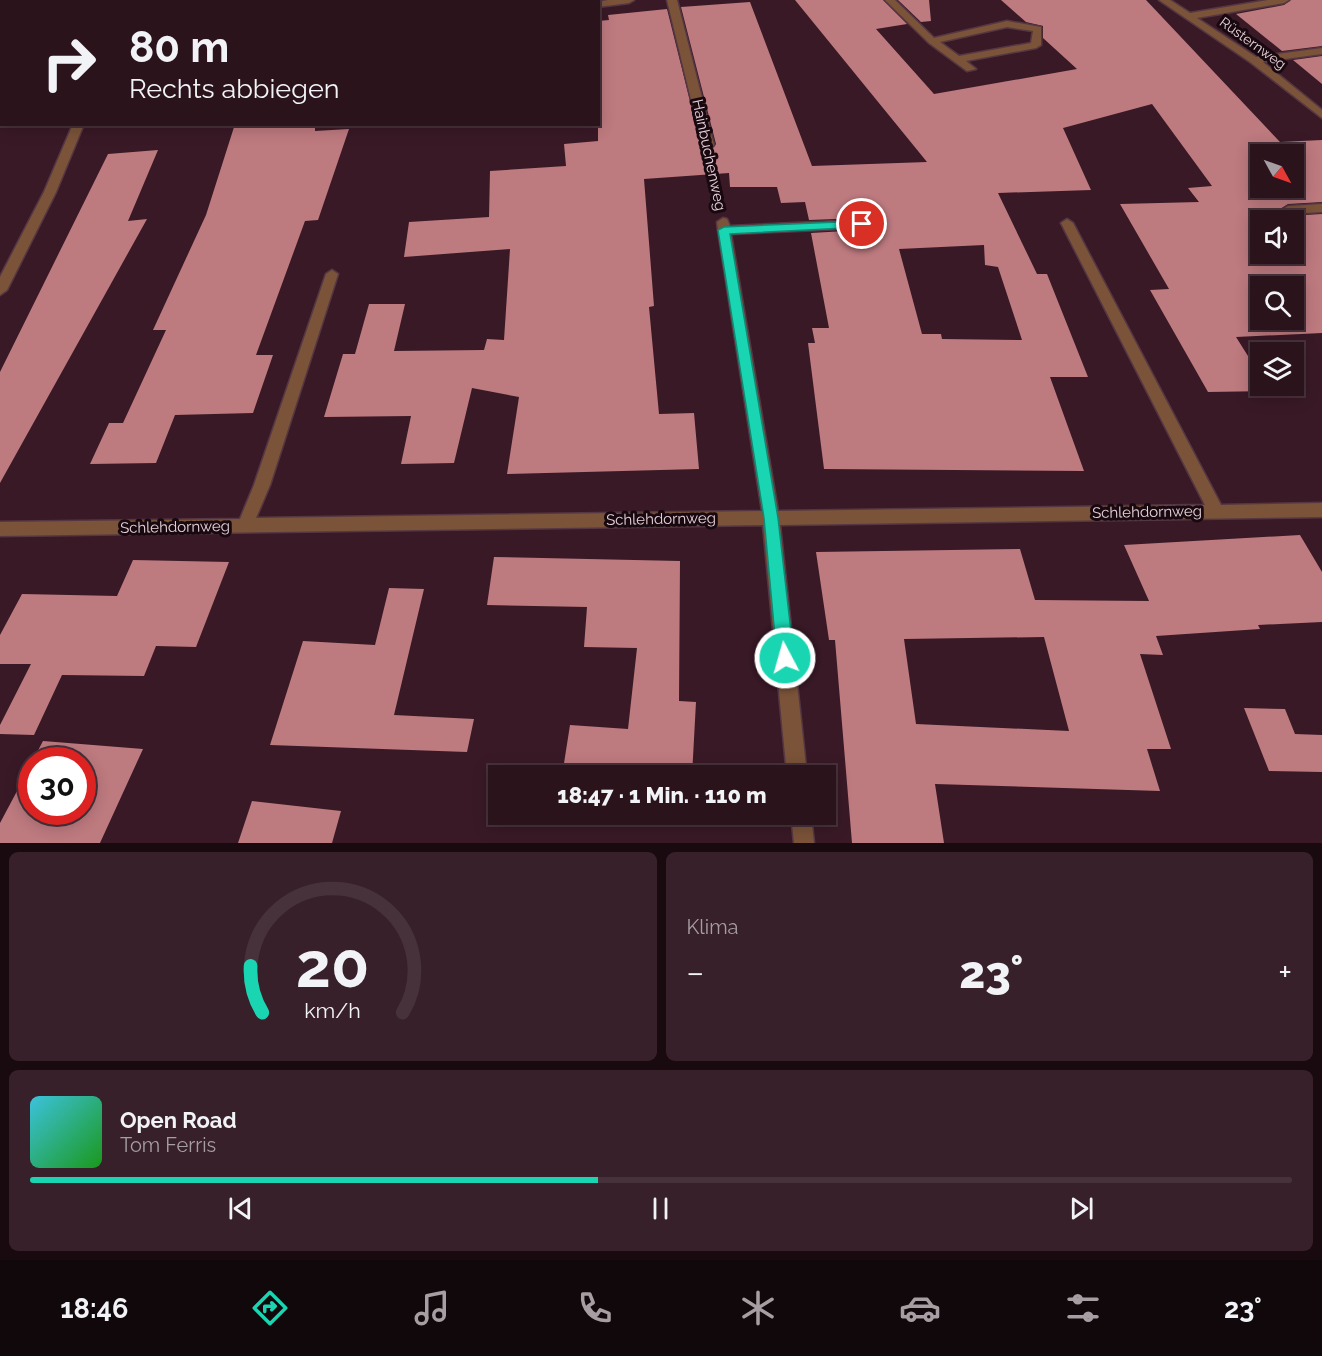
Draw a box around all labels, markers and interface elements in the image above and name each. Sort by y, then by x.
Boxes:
street label: Rüsternweg [1217,14,1289,72]
text: 80 m [129,23,229,72]
icon: right [30,24,108,102]
text: Rechts abbiegen [129,73,339,104]
street label: Hainbuchenweg [688,98,730,212]
north arrow [1250,144,1304,198]
map controls [1250,144,1304,396]
pin [836,198,887,249]
icon: arrive [845,207,878,240]
button: sound [1250,210,1304,264]
button: search [1250,276,1304,330]
button: layers [1250,342,1304,396]
street label: Schlehdornweg [1092,502,1202,522]
street label: Schlehdornweg [606,509,716,529]
street label: Schlehdornweg [120,517,230,537]
position arrow [753,626,817,690]
speed limit sign: 30 [18,747,96,825]
text: 18:47 · 1 Min. · 110 m [557,782,767,808]
text: Klima [687,915,738,939]
text: 20 [296,928,369,1002]
text: 23° [959,946,1023,999]
text: − [687,953,704,992]
text: + [1278,953,1292,992]
text: km/h [304,999,361,1024]
text: Open Road [120,1107,237,1133]
text: Tom Ferris [120,1133,216,1157]
icon: previous [224,1192,257,1225]
icon: pause [644,1192,677,1225]
icon: next [1065,1192,1098,1225]
icon: directions [249,1287,291,1329]
icon: music [411,1287,453,1329]
icon: phone [574,1287,616,1329]
icon: climate [737,1287,779,1329]
icon: car [899,1287,941,1329]
icon: filters [1062,1287,1104,1329]
text: 18:46 [60,1293,128,1324]
text: 23° [1224,1293,1262,1324]

